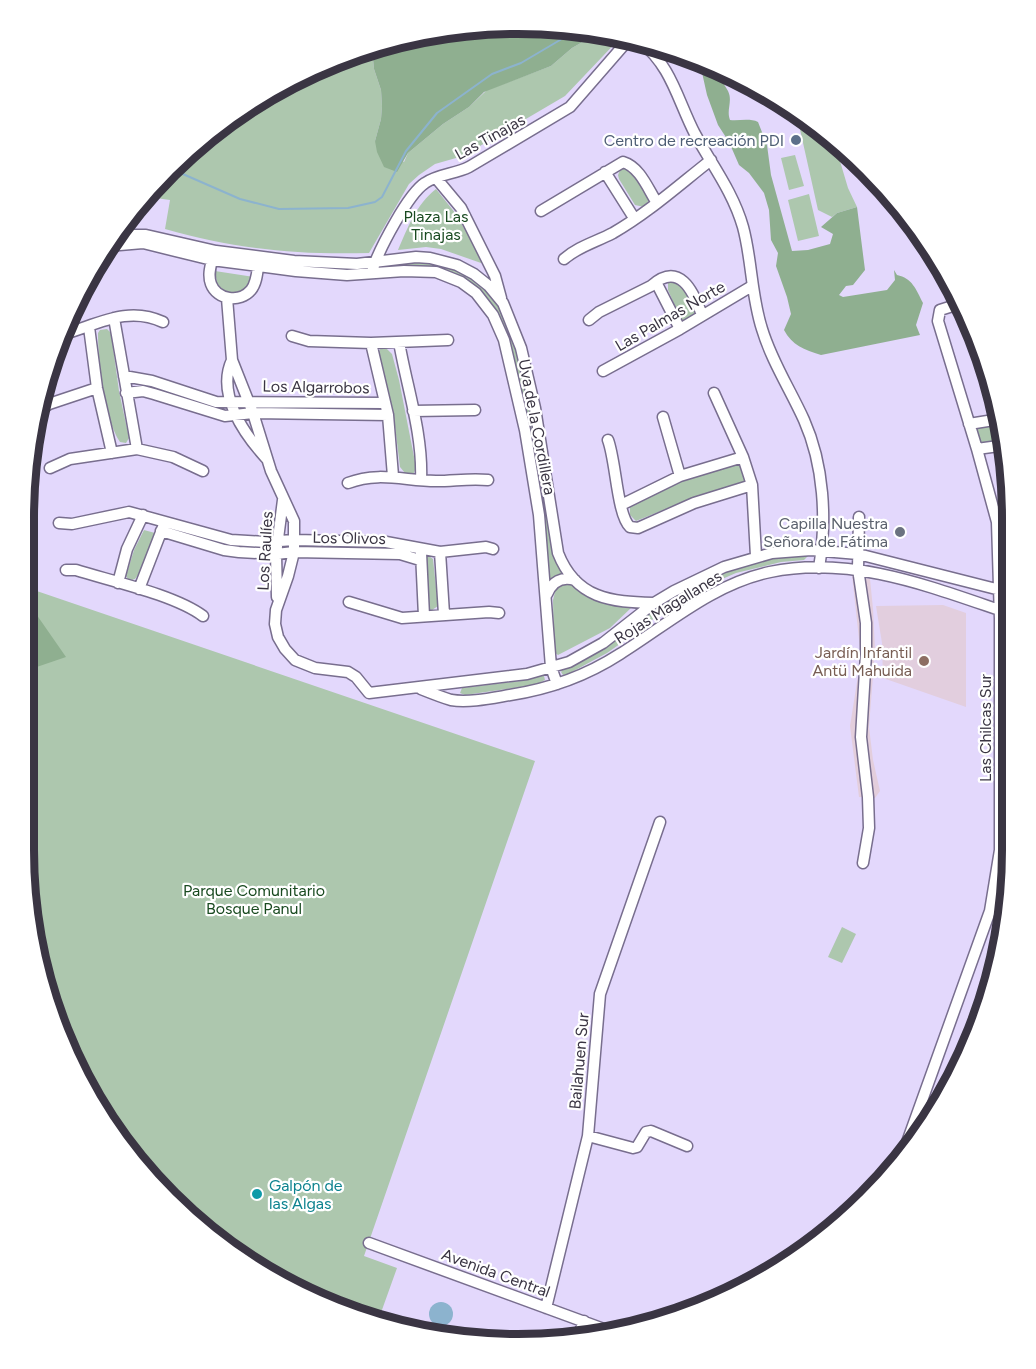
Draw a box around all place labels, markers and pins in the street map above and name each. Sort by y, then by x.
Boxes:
place label: Centro de recreación PDI [604,131,784,150]
marker: Centro de recreación PDI [789,133,803,147]
place label: Capilla Nuestra Señora de Fátima [763,514,888,551]
marker: Capilla Nuestra Señora de Fátima [893,525,907,539]
place label: Jardín Infantil Antü Mahuida [813,643,912,680]
marker: Jardín Infantil Antü Mahuida [917,654,931,668]
place label: Galpón de las Algas [269,1176,343,1213]
marker: Galpón de las Algas [250,1187,264,1201]

